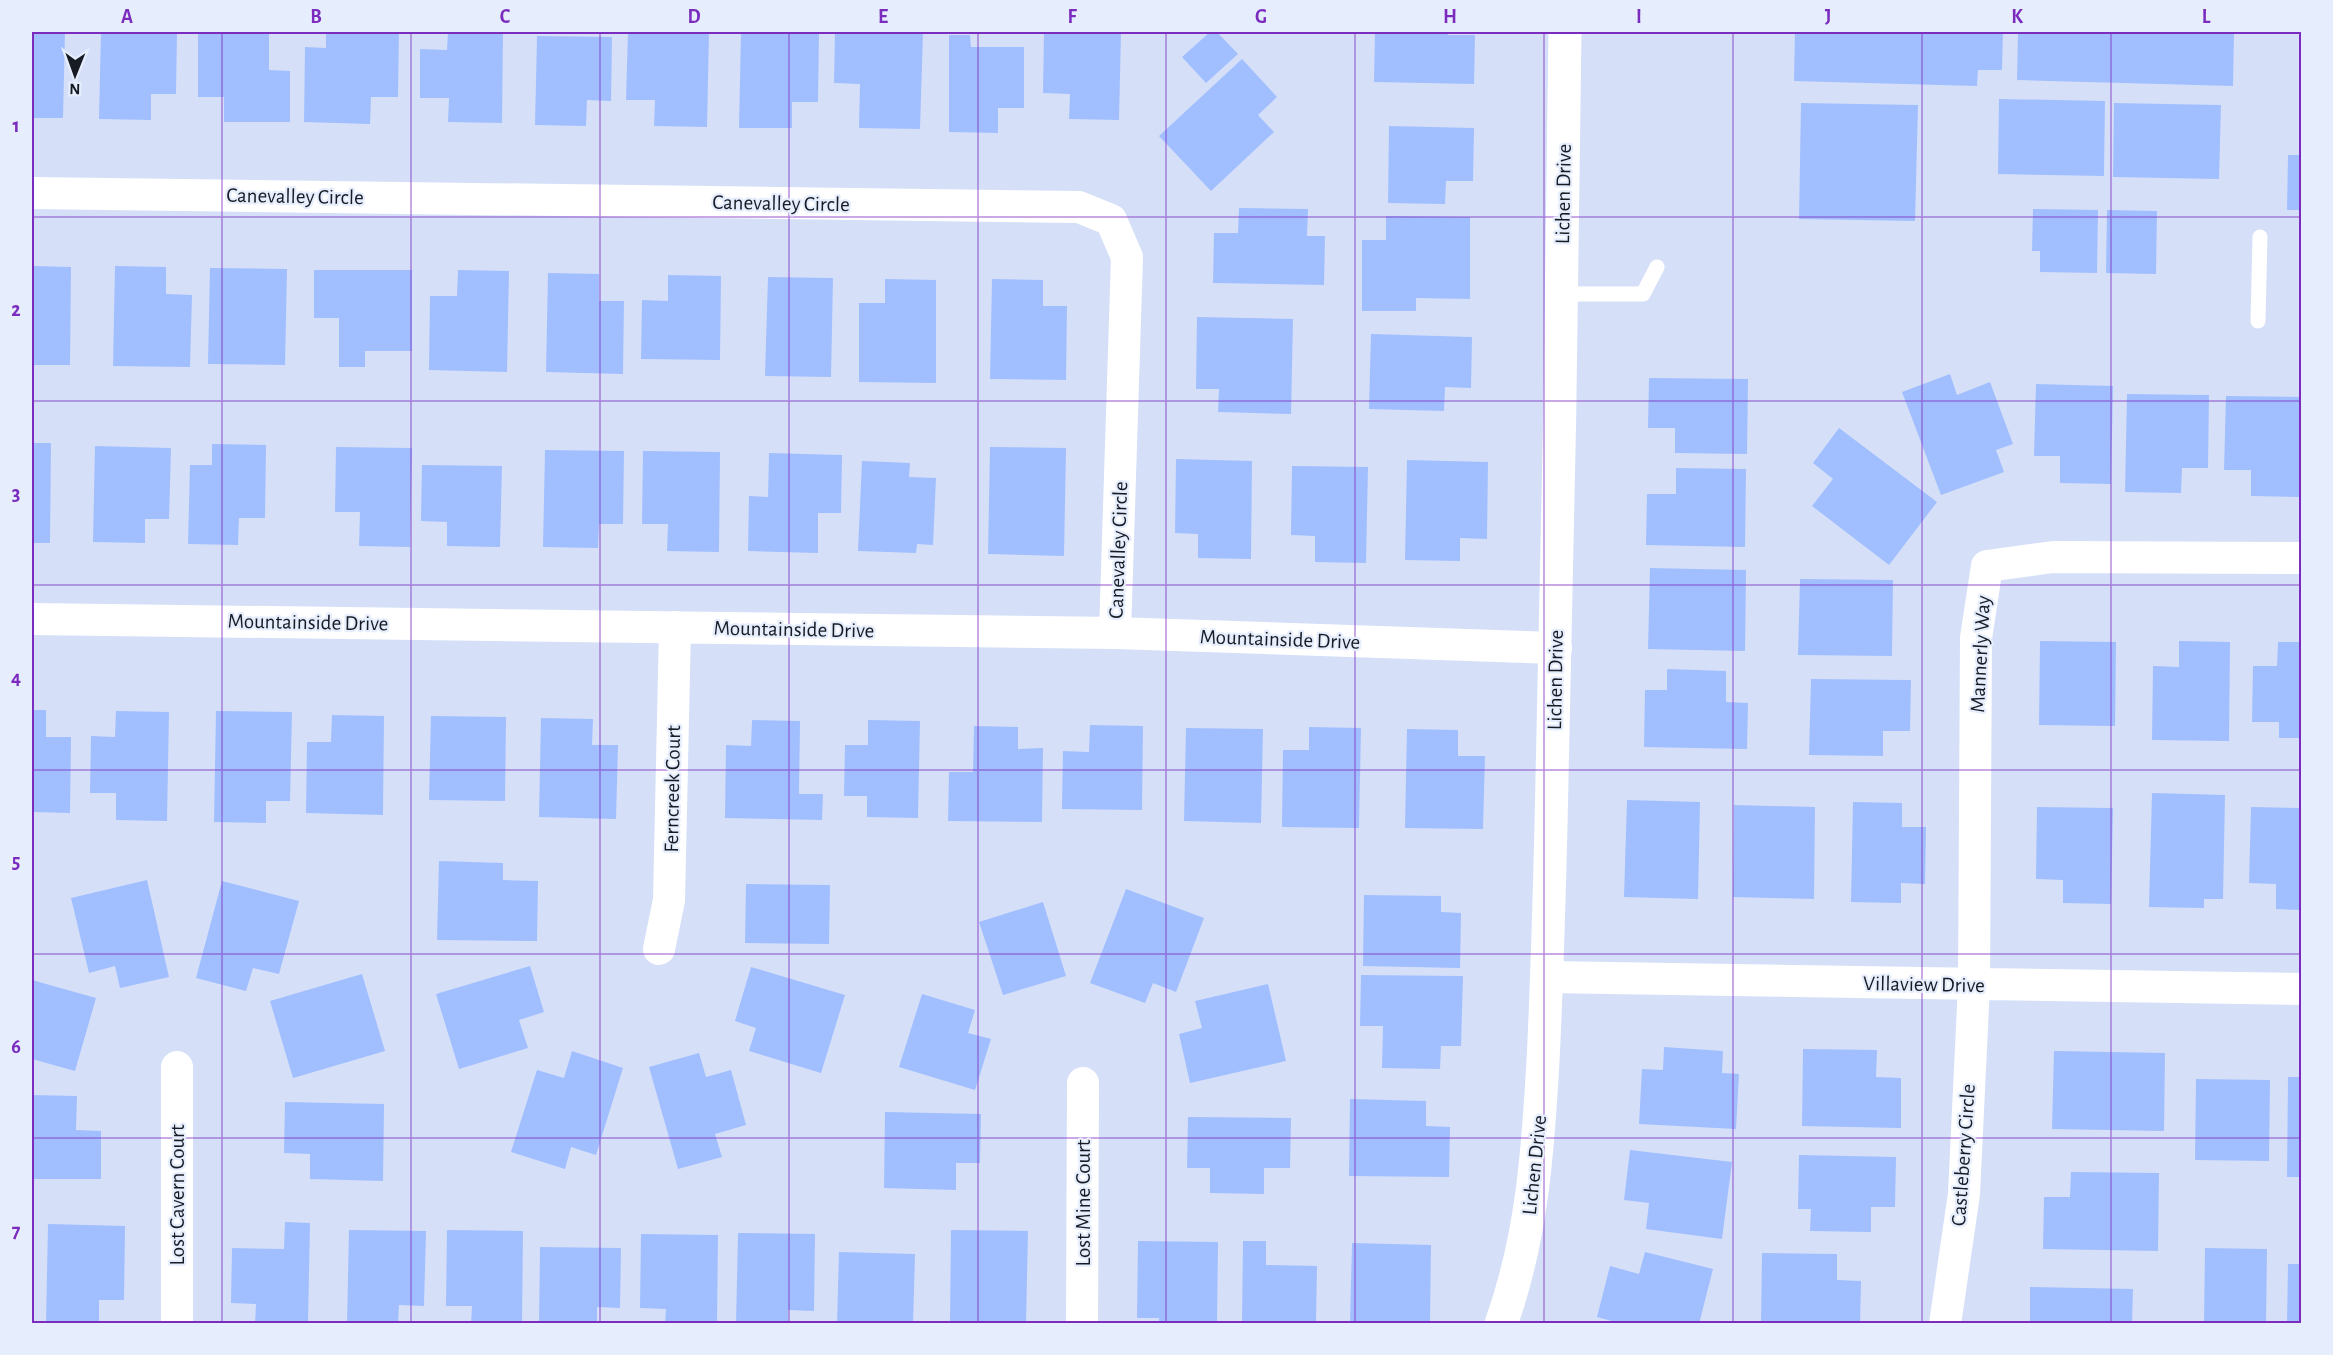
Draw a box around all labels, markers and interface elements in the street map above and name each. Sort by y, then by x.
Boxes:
text: A [121,7,133,27]
text: B [310,7,322,27]
text: C [500,7,511,27]
text: D [687,7,701,27]
text: E [878,7,888,27]
text: F [1067,7,1077,27]
text: G [1255,7,1267,27]
text: H [1443,7,1457,27]
text: I [1636,7,1642,27]
text: J [1825,7,1831,27]
text: K [2011,7,2023,27]
text: L [2202,7,2211,27]
north arrow [45,45,105,105]
text: N [69,81,80,97]
text: 1 [12,116,20,136]
street label: Lichen Drive [1552,144,1575,244]
street label: Canevalley Circle [226,185,364,208]
street label: Canevalley Circle [712,192,850,215]
text: 2 [11,300,21,320]
street label: Canevalley Circle [1106,481,1131,619]
text: 3 [12,484,20,504]
street label: Mannerly Way [1967,595,1994,713]
street label: Mountainside Drive [227,611,388,634]
street label: Mountainside Drive [713,618,874,641]
street label: Mountainside Drive [1199,626,1361,653]
street label: Lichen Drive [1544,630,1567,730]
text: 4 [11,668,21,688]
street label: Ferncreek Court [661,725,684,853]
text: 5 [12,852,20,872]
street label: Villaview Drive [1863,973,1985,996]
text: 6 [11,1037,21,1057]
street label: Castleberry Circle [1948,1083,1979,1227]
street label: Lichen Drive [1519,1114,1550,1216]
street label: Lost Cavern Court [167,1124,188,1266]
street label: Lost Mine Court [1073,1139,1094,1267]
text: 7 [12,1221,21,1241]

